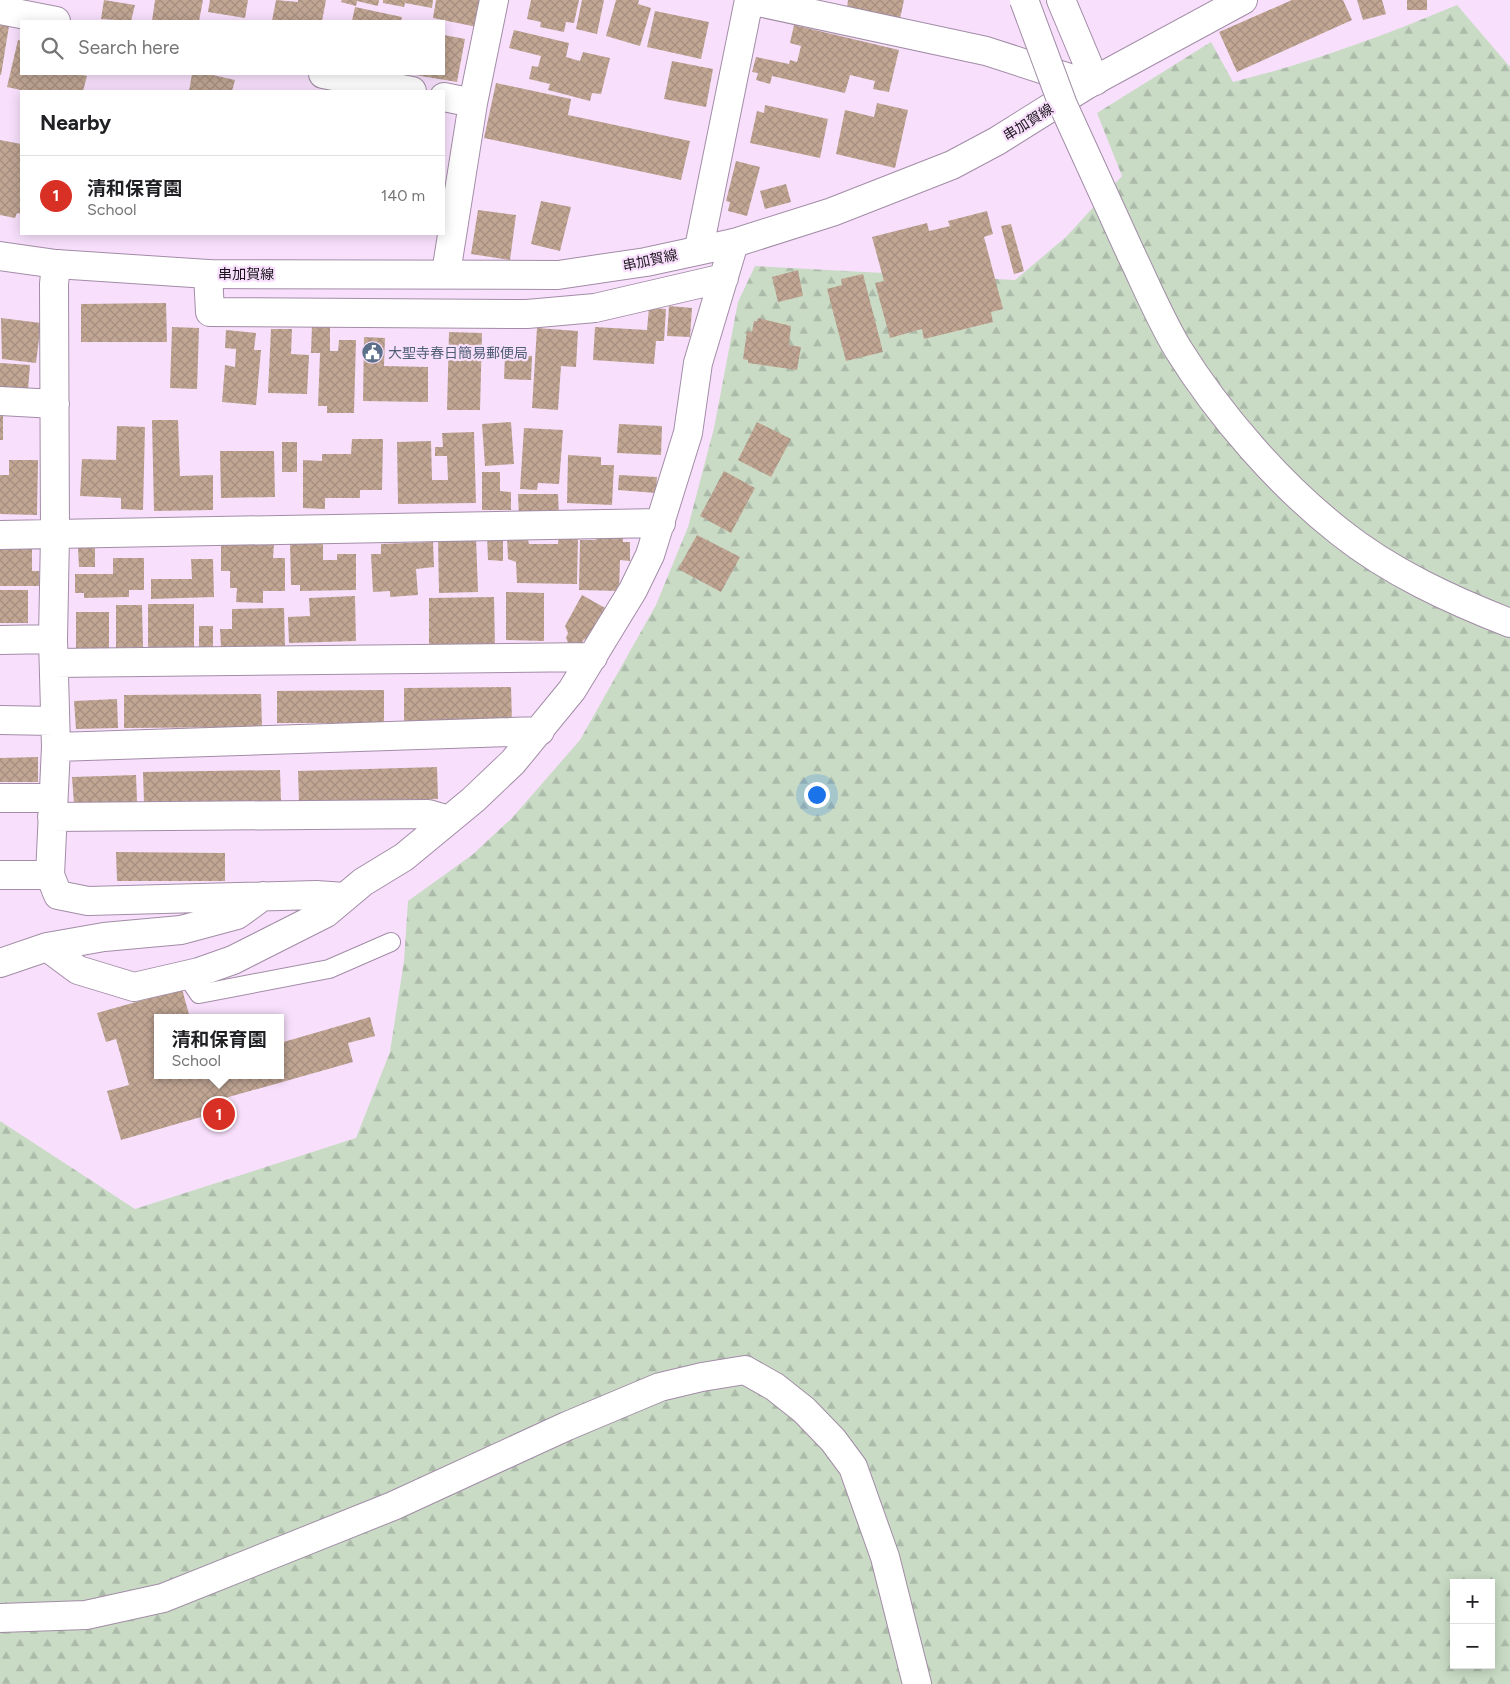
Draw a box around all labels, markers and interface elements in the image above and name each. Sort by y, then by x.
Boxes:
search box [20,20,445,75]
icon: search [38,34,66,62]
text: Search here [78,36,180,59]
street label: 串加賀線 [1000,100,1057,144]
text: Nearby [40,110,111,135]
text: 清和保育園 [87,177,182,200]
text: 1 [53,186,59,205]
text: 140 m [381,186,425,205]
text: School [87,200,137,219]
street label: 串加賀線 [621,246,679,275]
street label: 串加賀線 [218,266,274,283]
public building icon: 大聖寺春日簡易郵便局 [360,341,384,365]
place label: 大聖寺春日簡易郵便局 [388,345,528,362]
your location [804,782,830,808]
popup [154,1014,284,1079]
text: 清和保育園 [171,1028,267,1051]
text: School [171,1051,221,1070]
pin: 1 [203,1095,235,1133]
map controls [1450,1579,1495,1669]
button: + [1450,1579,1495,1624]
button: − [1450,1624,1495,1669]

